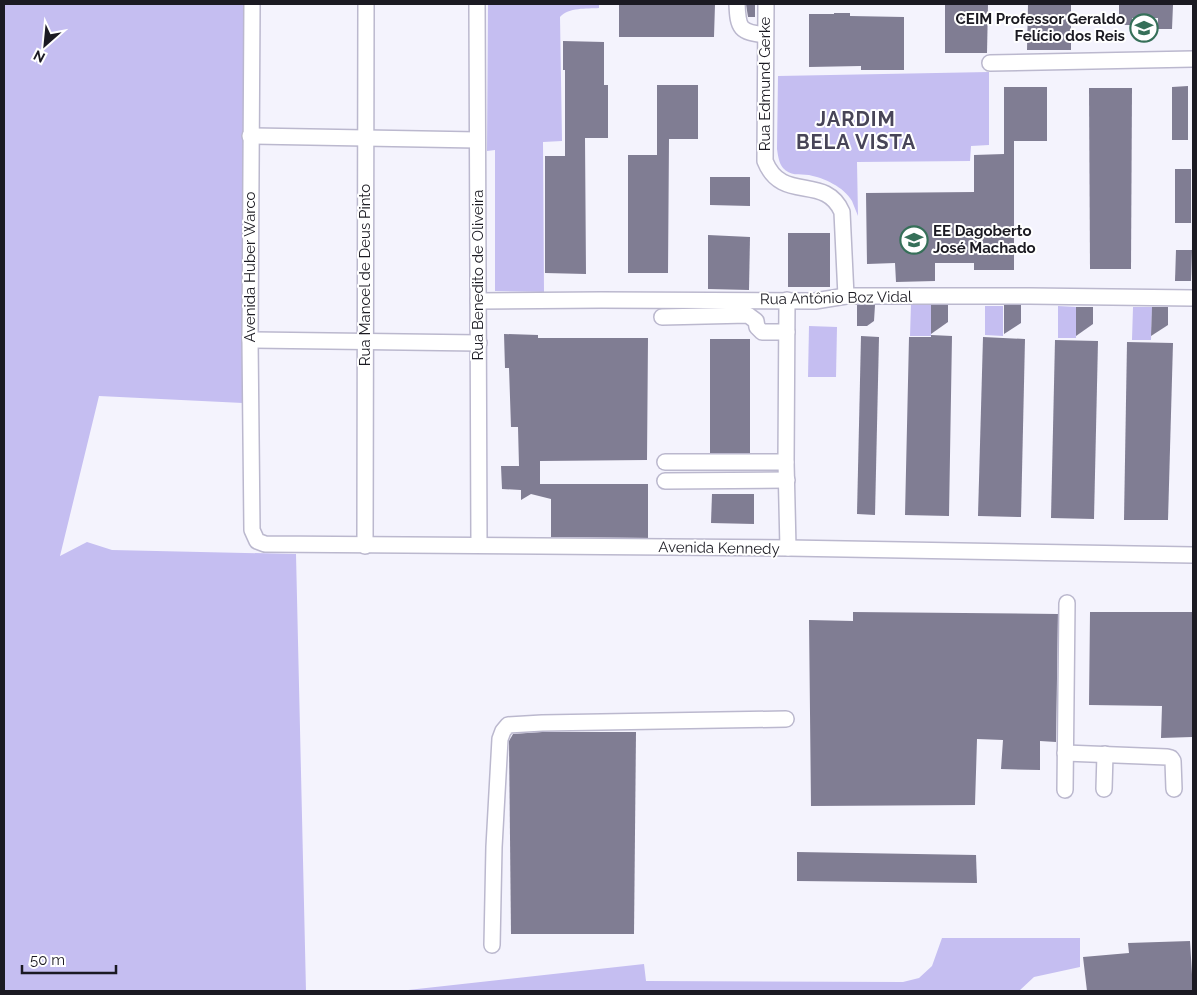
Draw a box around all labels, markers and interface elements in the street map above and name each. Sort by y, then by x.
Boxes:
place label: CEIM Professor Geraldo Felício dos Reis [956,10,1125,45]
school or university icon: CEIM Professor Geraldo Felício dos Reis [1129,13,1159,43]
street label: Rua Edmund Gerke [756,17,774,151]
north arrow [20,20,70,70]
text: N [31,47,47,66]
district label: JARDIM BELA VISTA [796,107,916,154]
street label: Rua Manoel de Deus Pinto [356,184,374,366]
street label: Rua Benedito de Oliveira [469,190,487,360]
street label: Avenida Huber Warco [241,191,259,342]
place label: EE Dagoberto José Machado [933,222,1036,257]
school or university icon: EE Dagoberto José Machado [899,225,929,255]
street label: Rua Antônio Boz Vidal [760,288,913,308]
street label: Avenida Kennedy [658,538,780,558]
scale bar [22,942,116,974]
text: 50 m [30,951,65,969]

